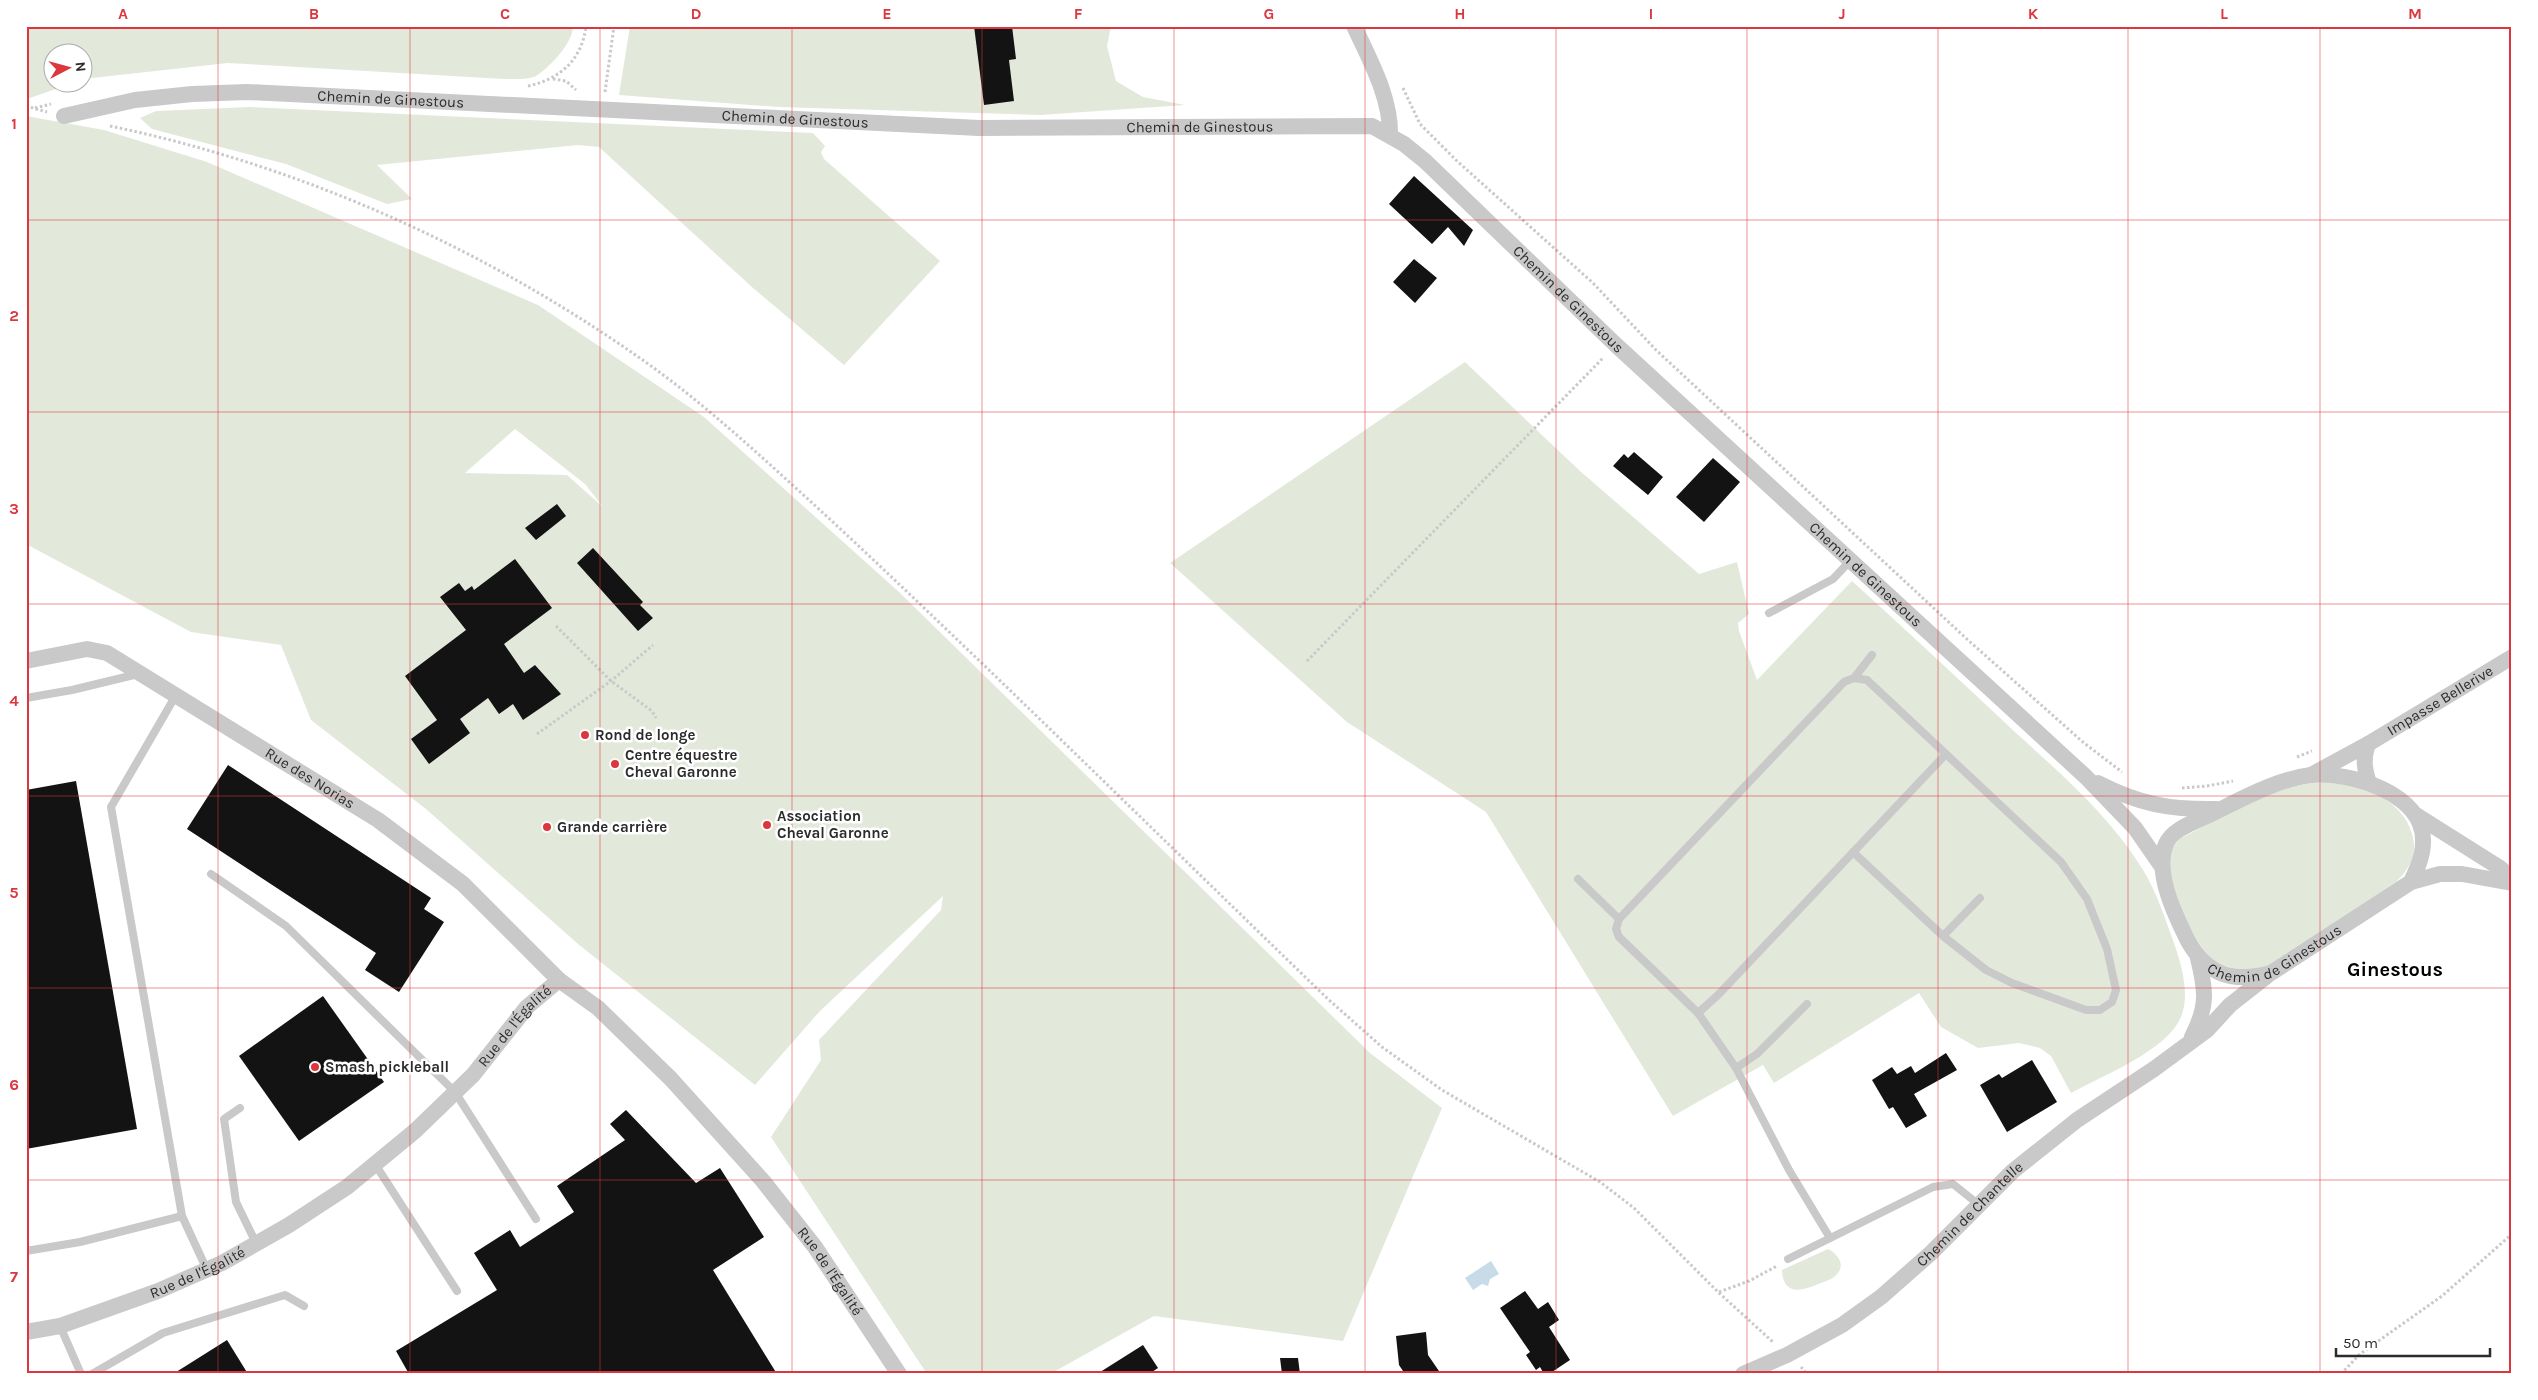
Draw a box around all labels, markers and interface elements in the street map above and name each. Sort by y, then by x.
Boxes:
text: A [118,4,128,23]
text: B [309,4,319,23]
text: C [500,4,510,23]
text: D [691,4,702,23]
text: E [882,4,892,23]
text: F [1074,4,1083,23]
text: G [1264,4,1274,23]
text: H [1454,4,1466,23]
text: I [1649,4,1653,23]
text: J [1838,4,1846,23]
text: K [2028,4,2039,23]
text: L [2220,4,2228,23]
text: M [2408,4,2422,23]
north arrow [42,42,92,92]
text: N [71,61,89,73]
street label: Chemin de Ginestous [317,86,465,112]
street label: Chemin de Ginestous [721,106,869,132]
text: 1 [11,114,17,133]
street label: Chemin de Ginestous [1126,118,1273,136]
street label: Chemin de Ginestous [1509,242,1628,357]
text: 2 [9,306,19,325]
text: 3 [9,499,19,518]
street label: Chemin de Ginestous [1805,518,1926,631]
street label: Impasse Bellerive [2384,662,2496,739]
text: 4 [9,691,19,710]
place label: Rond de longe [595,726,696,744]
marker: Rond de longe [579,729,591,741]
street label: Rue des Norias [262,744,358,813]
place label: Centre équestre Cheval Garonne [625,746,738,781]
marker: Centre équestre Cheval Garonne [609,758,621,770]
place label: Association Cheval Garonne [777,807,889,842]
place label: Grande carrière [557,818,667,836]
marker: Association Cheval Garonne [761,819,773,831]
marker: Grande carrière [541,821,553,833]
text: 5 [9,883,19,902]
street label: Chemin de Ginestous [2204,921,2345,986]
district label: Ginestous [2347,958,2443,981]
street label: Rue de l'Égalité [474,981,555,1070]
place label: Smash pickleball [325,1058,449,1076]
marker: Smash pickleball [309,1061,321,1073]
text: 6 [9,1075,19,1094]
street label: Chemin de Chantelle [1913,1158,2026,1271]
street label: Rue de l'Égalité [794,1223,867,1319]
street label: Rue de l'Égalité [147,1243,248,1302]
text: 7 [10,1267,18,1286]
scale bar [2336,1325,2489,1357]
text: 50 m [2343,1334,2378,1352]

